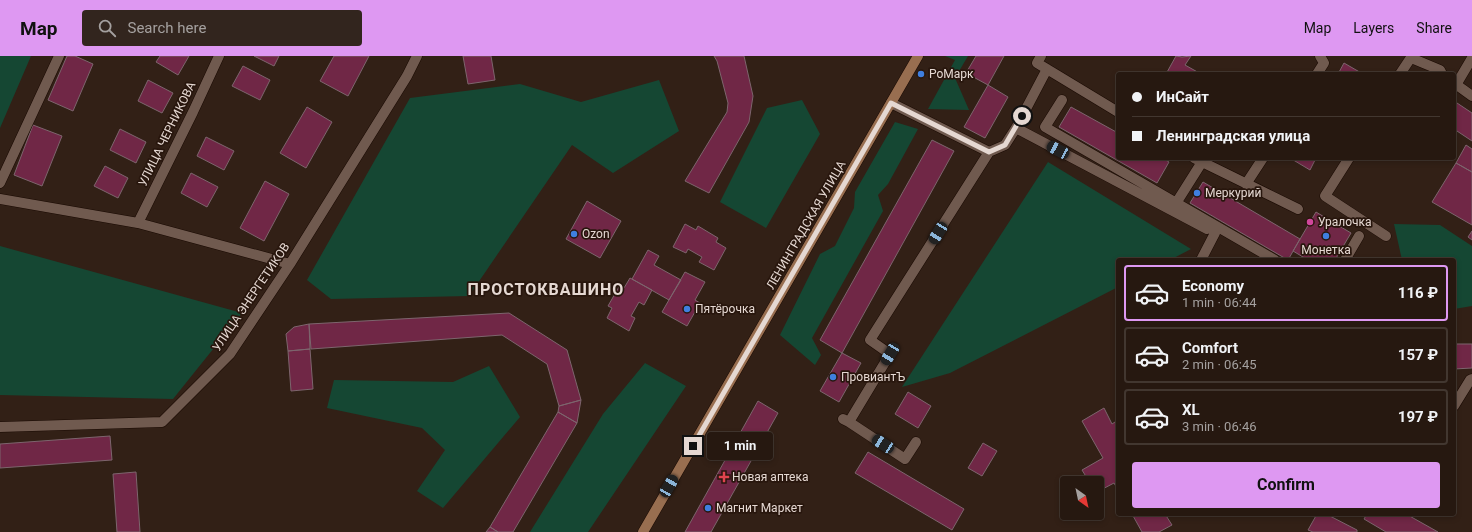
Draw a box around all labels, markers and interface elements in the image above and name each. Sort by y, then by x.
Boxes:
search box [82,10,362,46]
text: Map [20,17,58,40]
icon: search [96,17,118,39]
text: Search here [128,19,206,37]
text: Map [1304,20,1331,36]
text: Layers [1353,20,1394,36]
text: Share [1416,20,1452,36]
place label: РоМарк [929,67,974,81]
marker: РоМарк [916,69,926,79]
street label: УЛИЦА ЧЕРНИКОВА [136,79,199,189]
text: ИнСайт [1156,88,1209,106]
route start [1013,107,1031,125]
text: Ленинградская улица [1156,127,1310,145]
car [1045,139,1071,161]
street label: ЛЕНИНГРАДСКАЯ УЛИЦА [763,158,849,292]
place label: Меркурий [1205,186,1261,200]
marker: Меркурий [1192,188,1202,198]
place label: Уралочка [1318,215,1372,229]
marker: Уралочка [1305,217,1315,227]
car [927,220,949,246]
place label: Ozon [582,227,610,241]
marker: Ozon [569,229,579,239]
marker: Монетка [1321,231,1331,241]
street label: УЛИЦА ЭНЕРГЕТИКОВ [210,240,292,354]
place label: Монетка [1301,243,1351,257]
icon: car [1134,275,1170,311]
text: Economy [1182,277,1244,295]
district label: ПРОСТОКВАШИНО [468,280,624,299]
text: 116 ₽ [1398,284,1438,302]
text: 1 min · 06:44 [1182,295,1257,310]
place label: Пятёрочка [695,302,755,316]
marker: Пятёрочка [682,304,692,314]
icon: car [1134,337,1170,373]
text: Comfort [1182,339,1238,357]
car [879,341,901,367]
text: 157 ₽ [1398,346,1438,364]
text: 2 min · 06:45 [1182,357,1257,372]
place label: ПровиантЪ [841,370,905,384]
marker: ПровиантЪ [828,372,838,382]
icon: car [1134,399,1170,435]
text: XL [1182,401,1200,419]
text: 197 ₽ [1398,408,1438,426]
text: 3 min · 06:46 [1182,419,1257,434]
callout: 1 min [707,432,773,460]
car [870,432,896,456]
route end [684,437,702,455]
text: 1 min [724,438,756,453]
button: Confirm [1132,462,1440,508]
place label: Новая аптека [732,470,809,484]
marker: Новая аптека [719,472,729,482]
car [658,473,680,499]
north arrow [1060,476,1104,520]
map controls [1060,476,1104,520]
place label: Магнит Маркет [716,501,803,515]
marker: Магнит Маркет [703,503,713,513]

